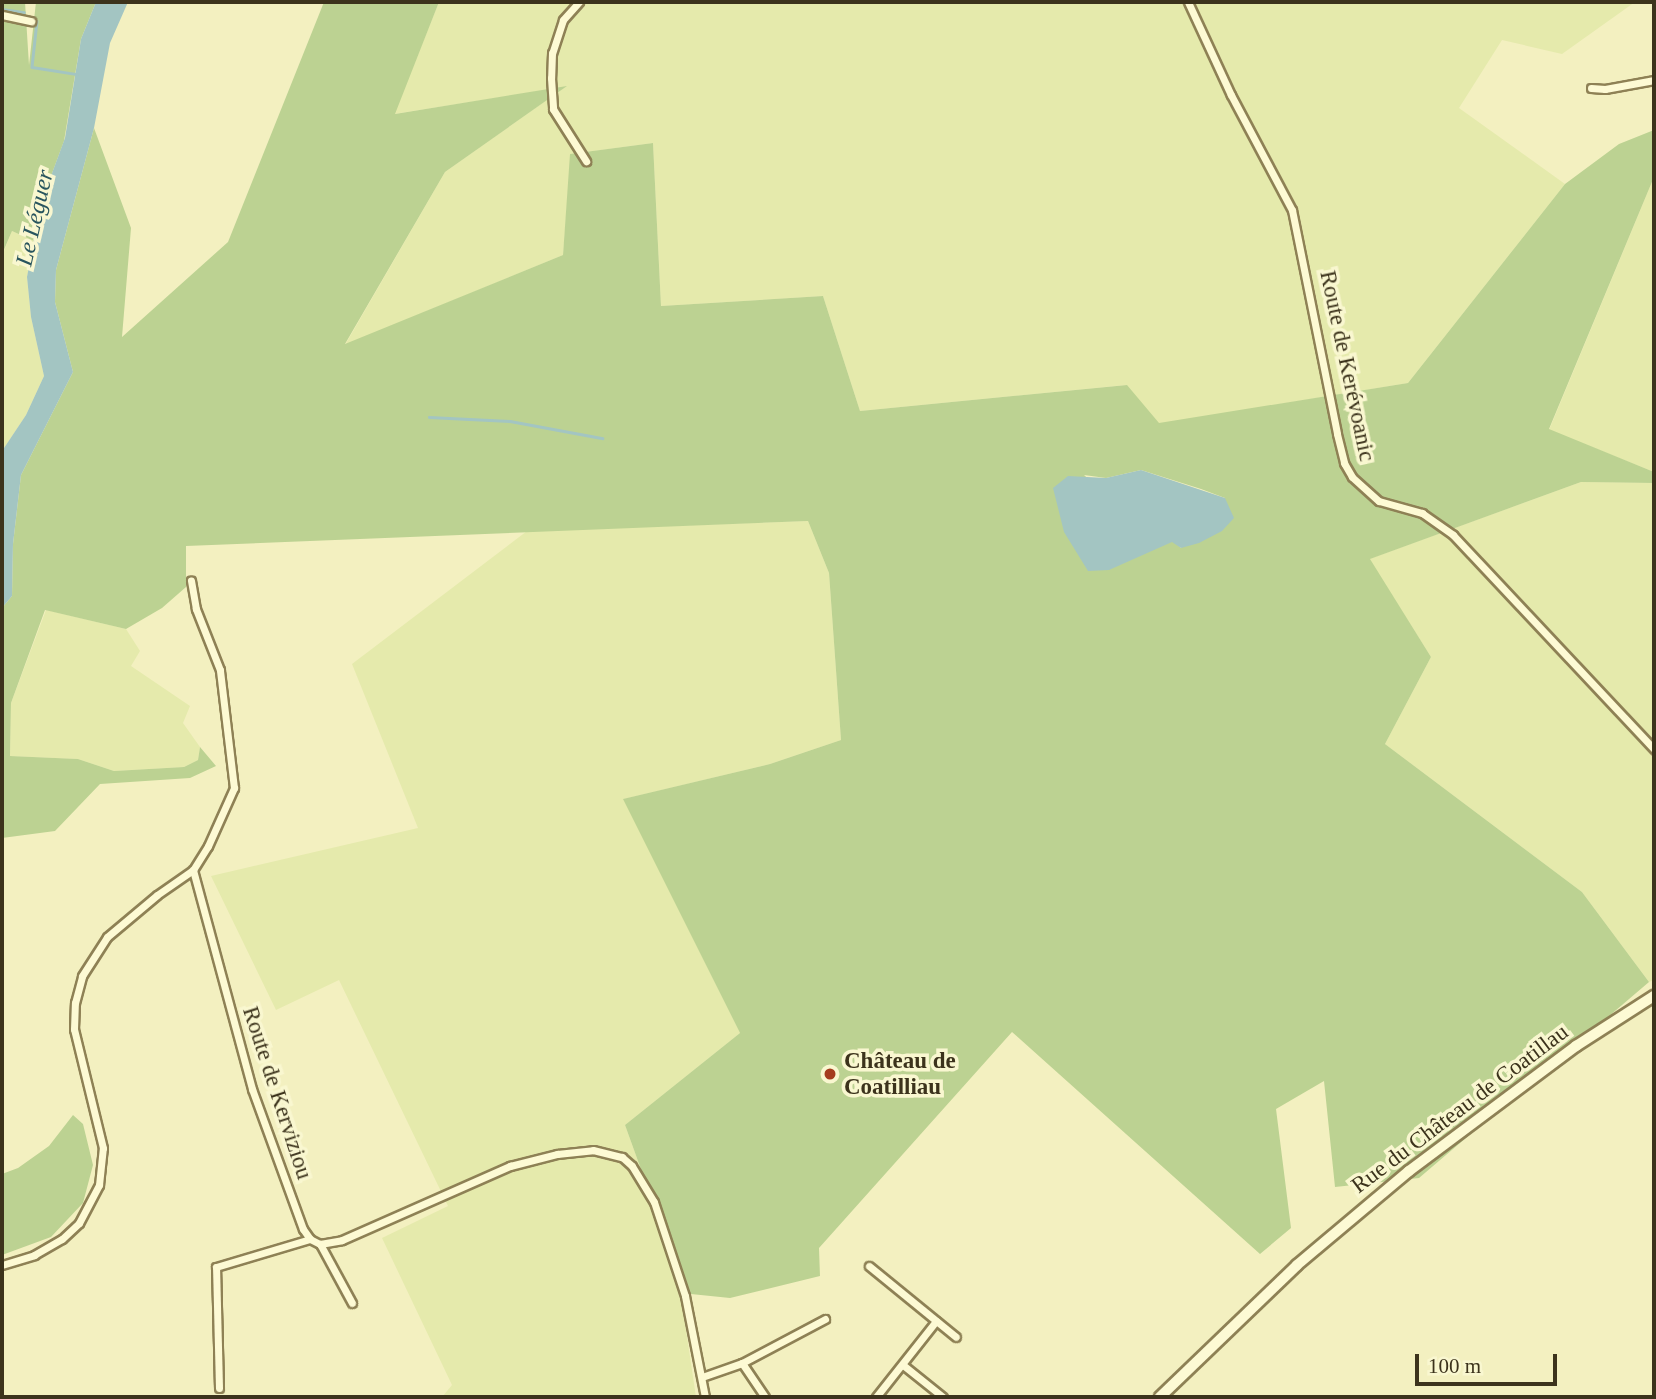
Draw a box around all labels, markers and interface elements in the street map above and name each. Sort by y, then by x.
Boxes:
water label: Le Léguer [10,167,60,269]
street label: Route de Kerévoanic [1313,268,1381,464]
street label: Route de Kerviziou [236,1003,318,1183]
street label: Rue du Château de Coatillau [1346,1018,1574,1200]
place label: Château de Coatilliau [844,1047,956,1101]
marker: Château de Coatilliau [822,1066,838,1082]
scale bar [1418,1340,1560,1384]
text: 100 m [1428,1354,1481,1378]

